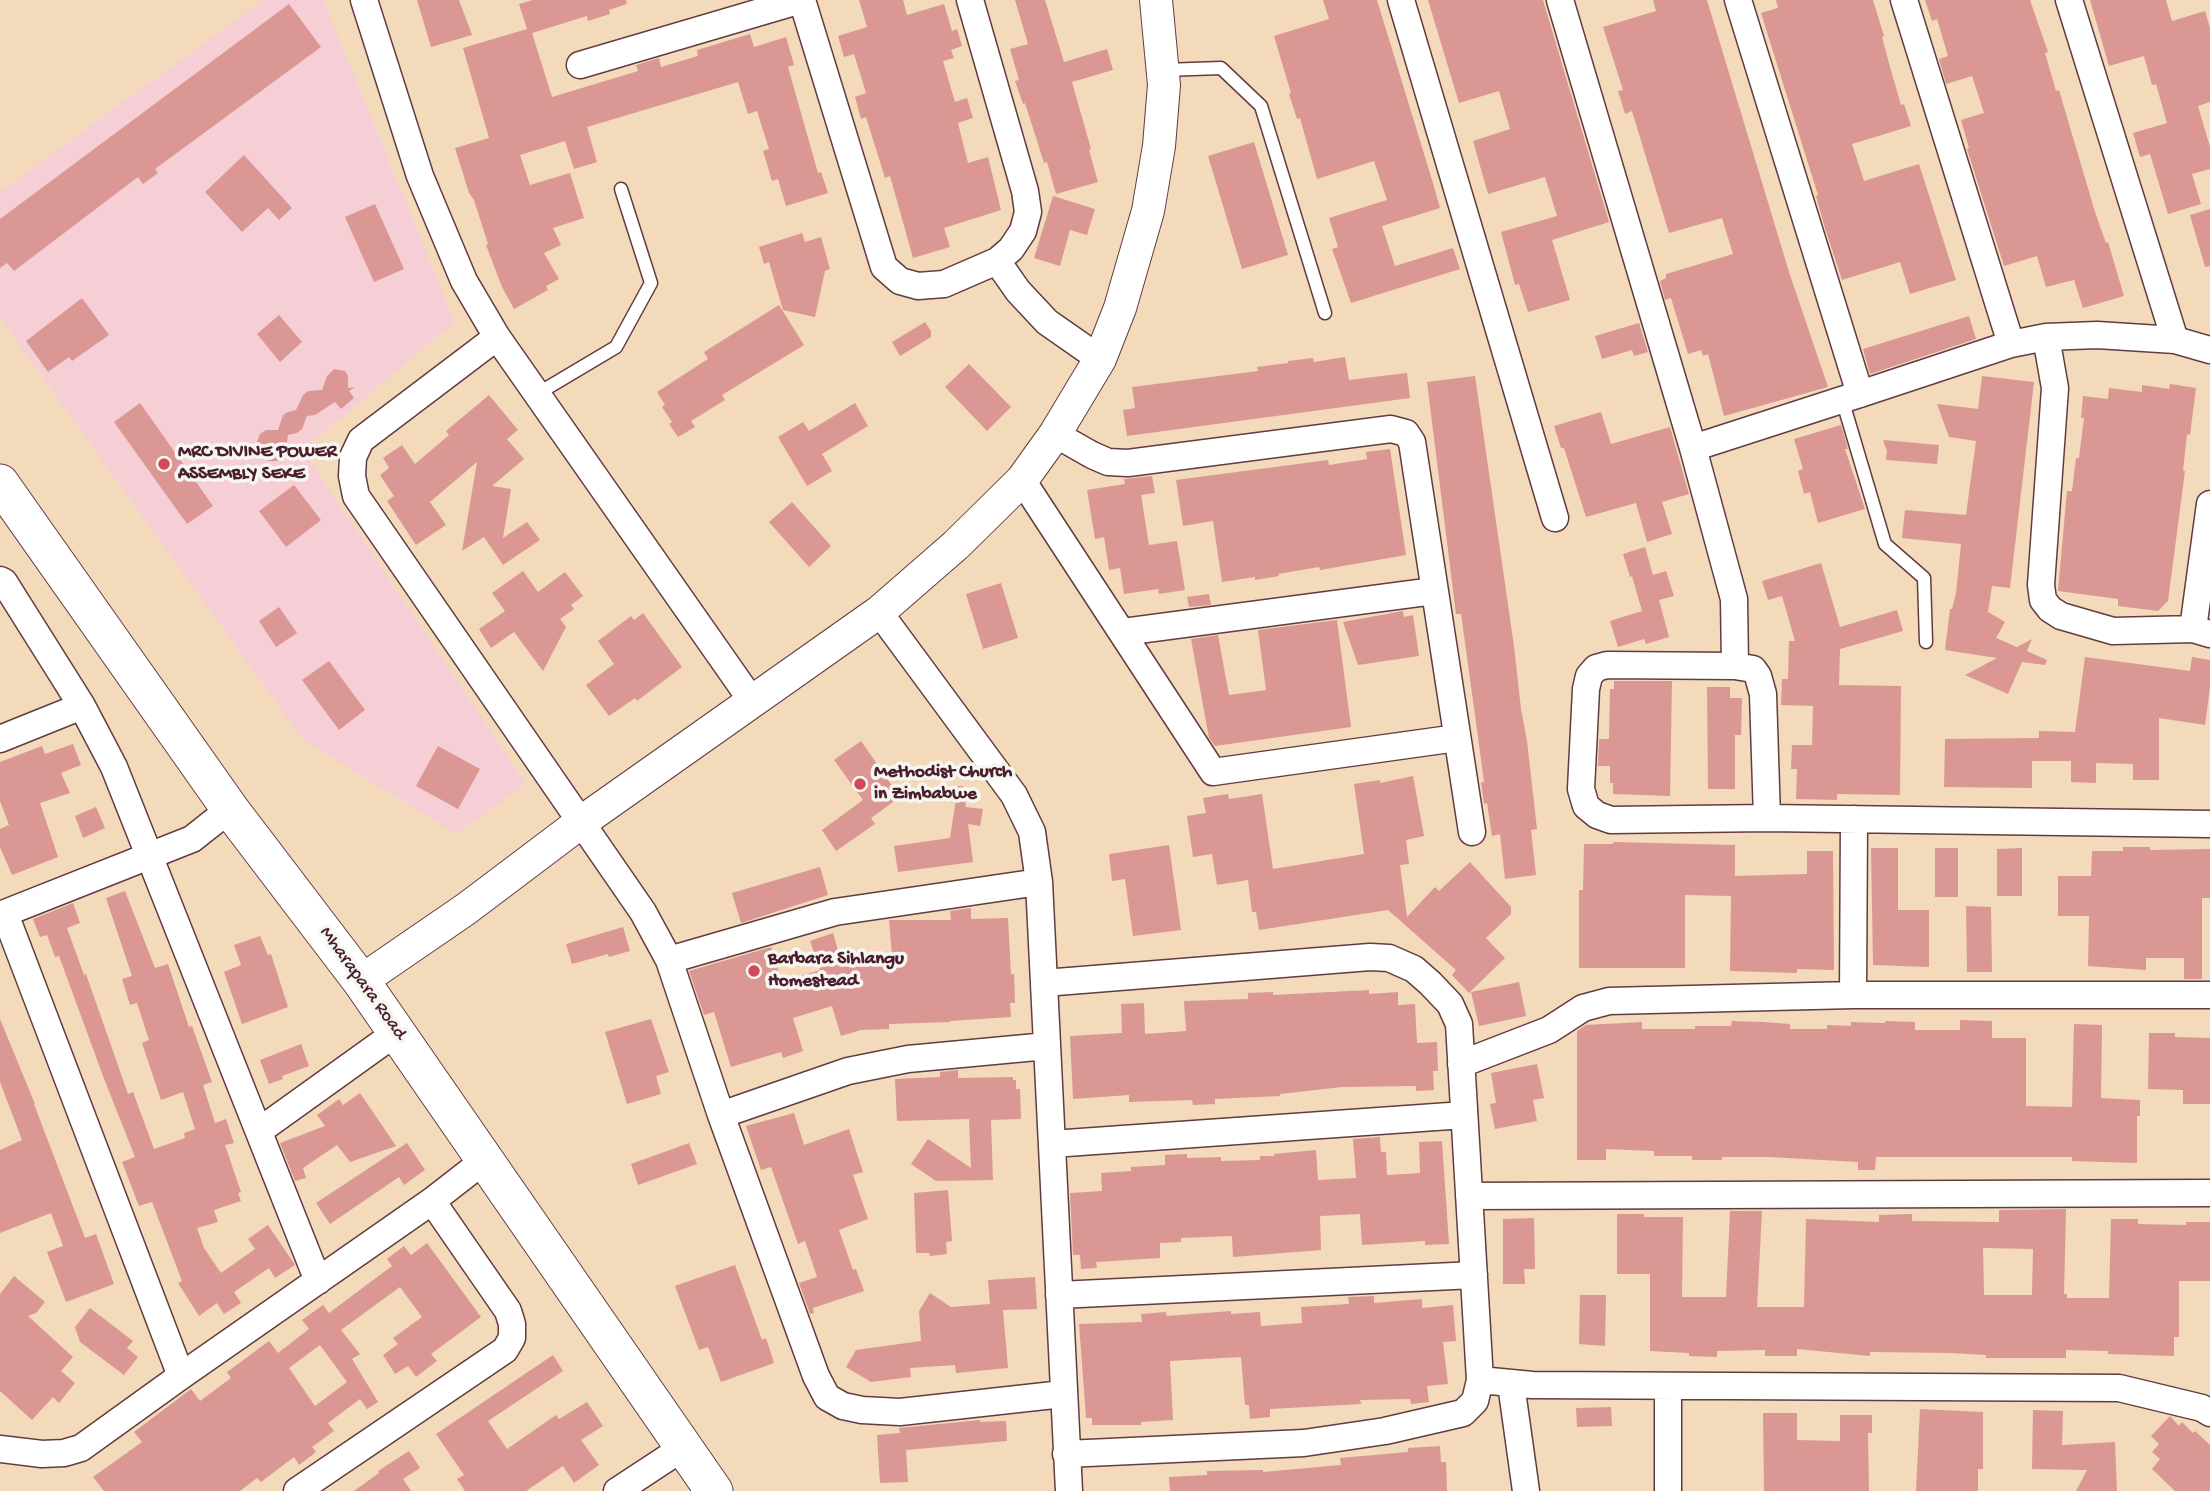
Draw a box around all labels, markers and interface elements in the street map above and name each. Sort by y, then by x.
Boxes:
place label: MRC DIVINE POWER ASSEMBLY SEKE [178,442,337,486]
marker: MRC DIVINE POWER ASSEMBLY SEKE [156,456,172,472]
place label: Methodist Church in Zimbabwe [874,762,1012,806]
marker: Methodist Church in Zimbabwe [852,776,868,792]
street label: Mharapara Road [313,923,411,1045]
place label: Barbara Sihlangu Homestead [768,949,904,993]
marker: Barbara Sihlangu Homestead [746,963,762,979]

